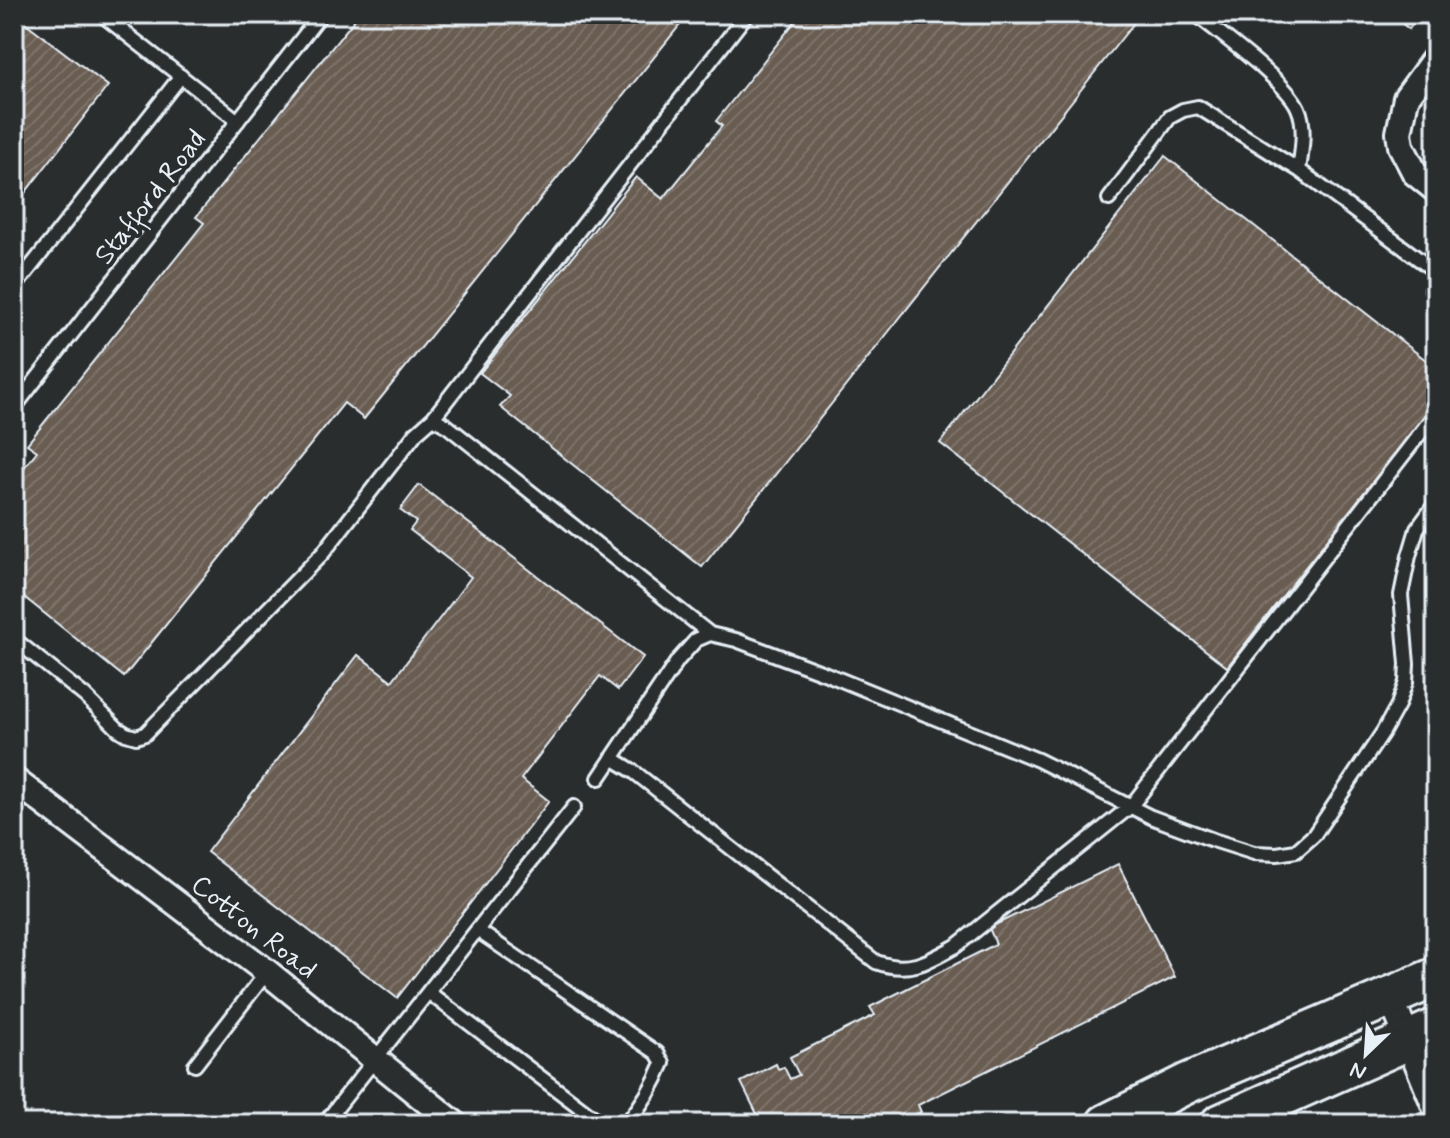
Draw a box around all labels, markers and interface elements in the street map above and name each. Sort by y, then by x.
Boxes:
street label: Stafford Road [87,122,217,274]
street label: Cotton Road [183,867,324,989]
north arrow [1326,1014,1406,1094]
text: N [1346,1055,1371,1086]

